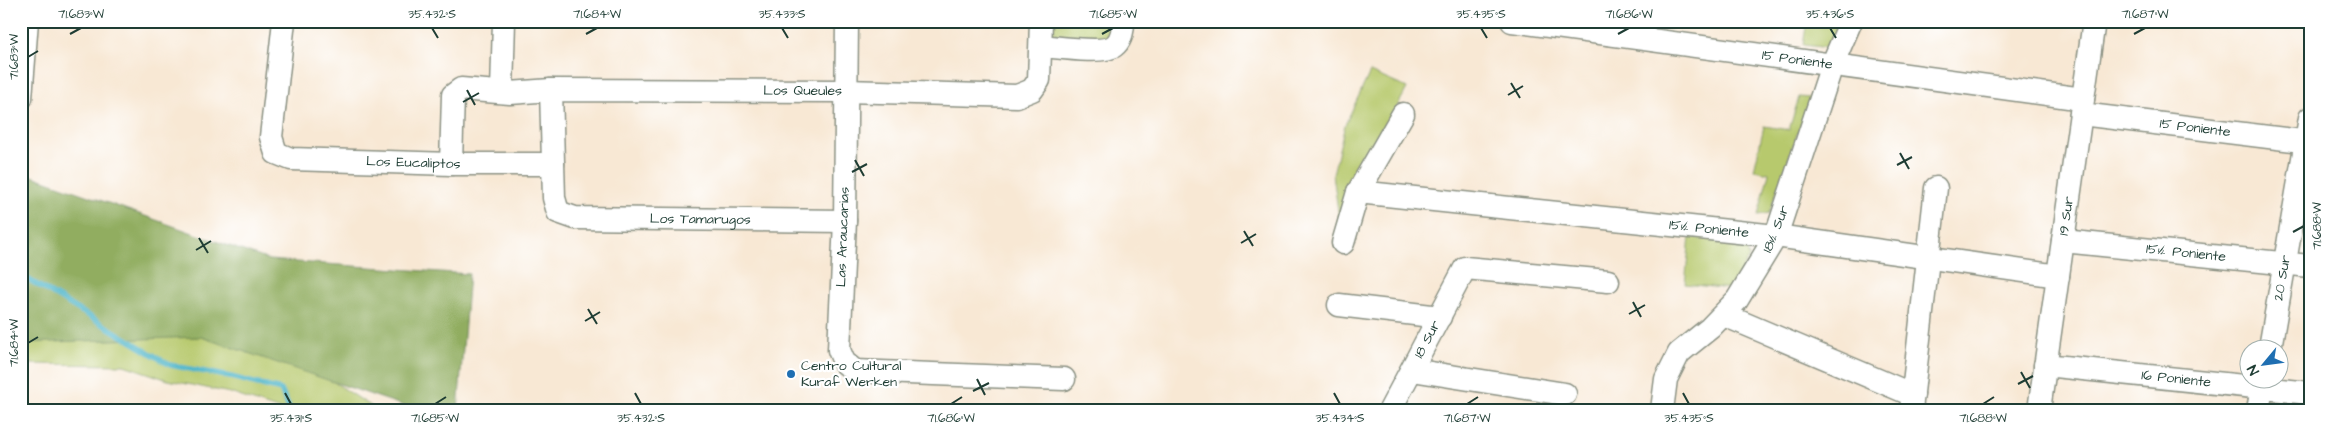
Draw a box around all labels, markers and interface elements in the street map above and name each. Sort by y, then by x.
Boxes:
text: 71.683°W [58,6,105,23]
text: 35.432°S [408,6,456,23]
text: 71.684°W [573,6,622,23]
text: 35.433°S [758,6,806,23]
text: 71.685°W [1089,6,1138,23]
text: 35.435°S [1456,6,1506,23]
text: 71.686°W [1605,6,1653,23]
text: 35.436°S [1806,6,1855,23]
text: 71.687°W [2121,6,2169,23]
text: 71.683°W [6,33,23,80]
street label: 15 Poniente [1761,45,1834,75]
street label: Los Queules [763,81,842,101]
street label: 15 Poniente [2159,114,2232,142]
street label: Los Eucaliptos [366,151,460,174]
street label: Las Araucarias [831,187,855,287]
street label: 19 Sur [2054,195,2079,237]
text: 71.688°W [2309,201,2326,250]
street label: 18½ Sur [1757,202,1795,256]
street label: Los Tamarugos [650,209,751,230]
street label: 15½ Poniente [1668,215,1750,243]
street label: 15½ Poniente [2145,239,2227,267]
street label: 20 Sur [2268,253,2296,303]
street label: 18 Sur [1409,317,1446,362]
text: 71.684°W [6,318,23,367]
north arrow [2238,338,2288,388]
place label: Centro Cultural Kuraf Werken [801,356,901,392]
text: N [2243,361,2264,379]
street label: 16 Poniente [2140,365,2213,393]
marker: Centro Cultural Kuraf Werken [785,368,797,380]
text: 35.431°S [270,410,313,427]
text: 71.685°W [411,410,460,427]
text: 35.432°S [617,410,665,427]
text: 71.686°W [927,410,975,427]
text: 35.434°S [1315,410,1365,427]
text: 71.687°W [1443,410,1491,427]
text: 35.435°S [1664,410,1714,427]
text: 71.688°W [1959,410,2008,427]

